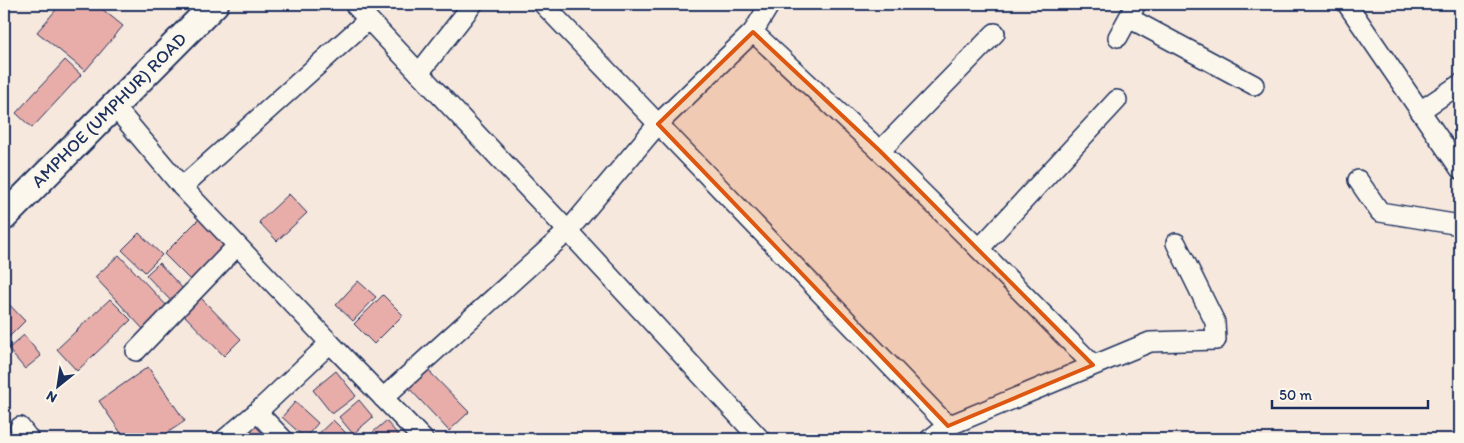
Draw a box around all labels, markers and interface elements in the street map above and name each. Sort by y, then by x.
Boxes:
street label: AMPHOE (UMPHUR) ROAD [27,28,191,192]
north arrow [32,360,82,410]
scale bar [1272,378,1428,410]
text: 50 m [1279,386,1312,404]
text: N [43,387,60,407]

